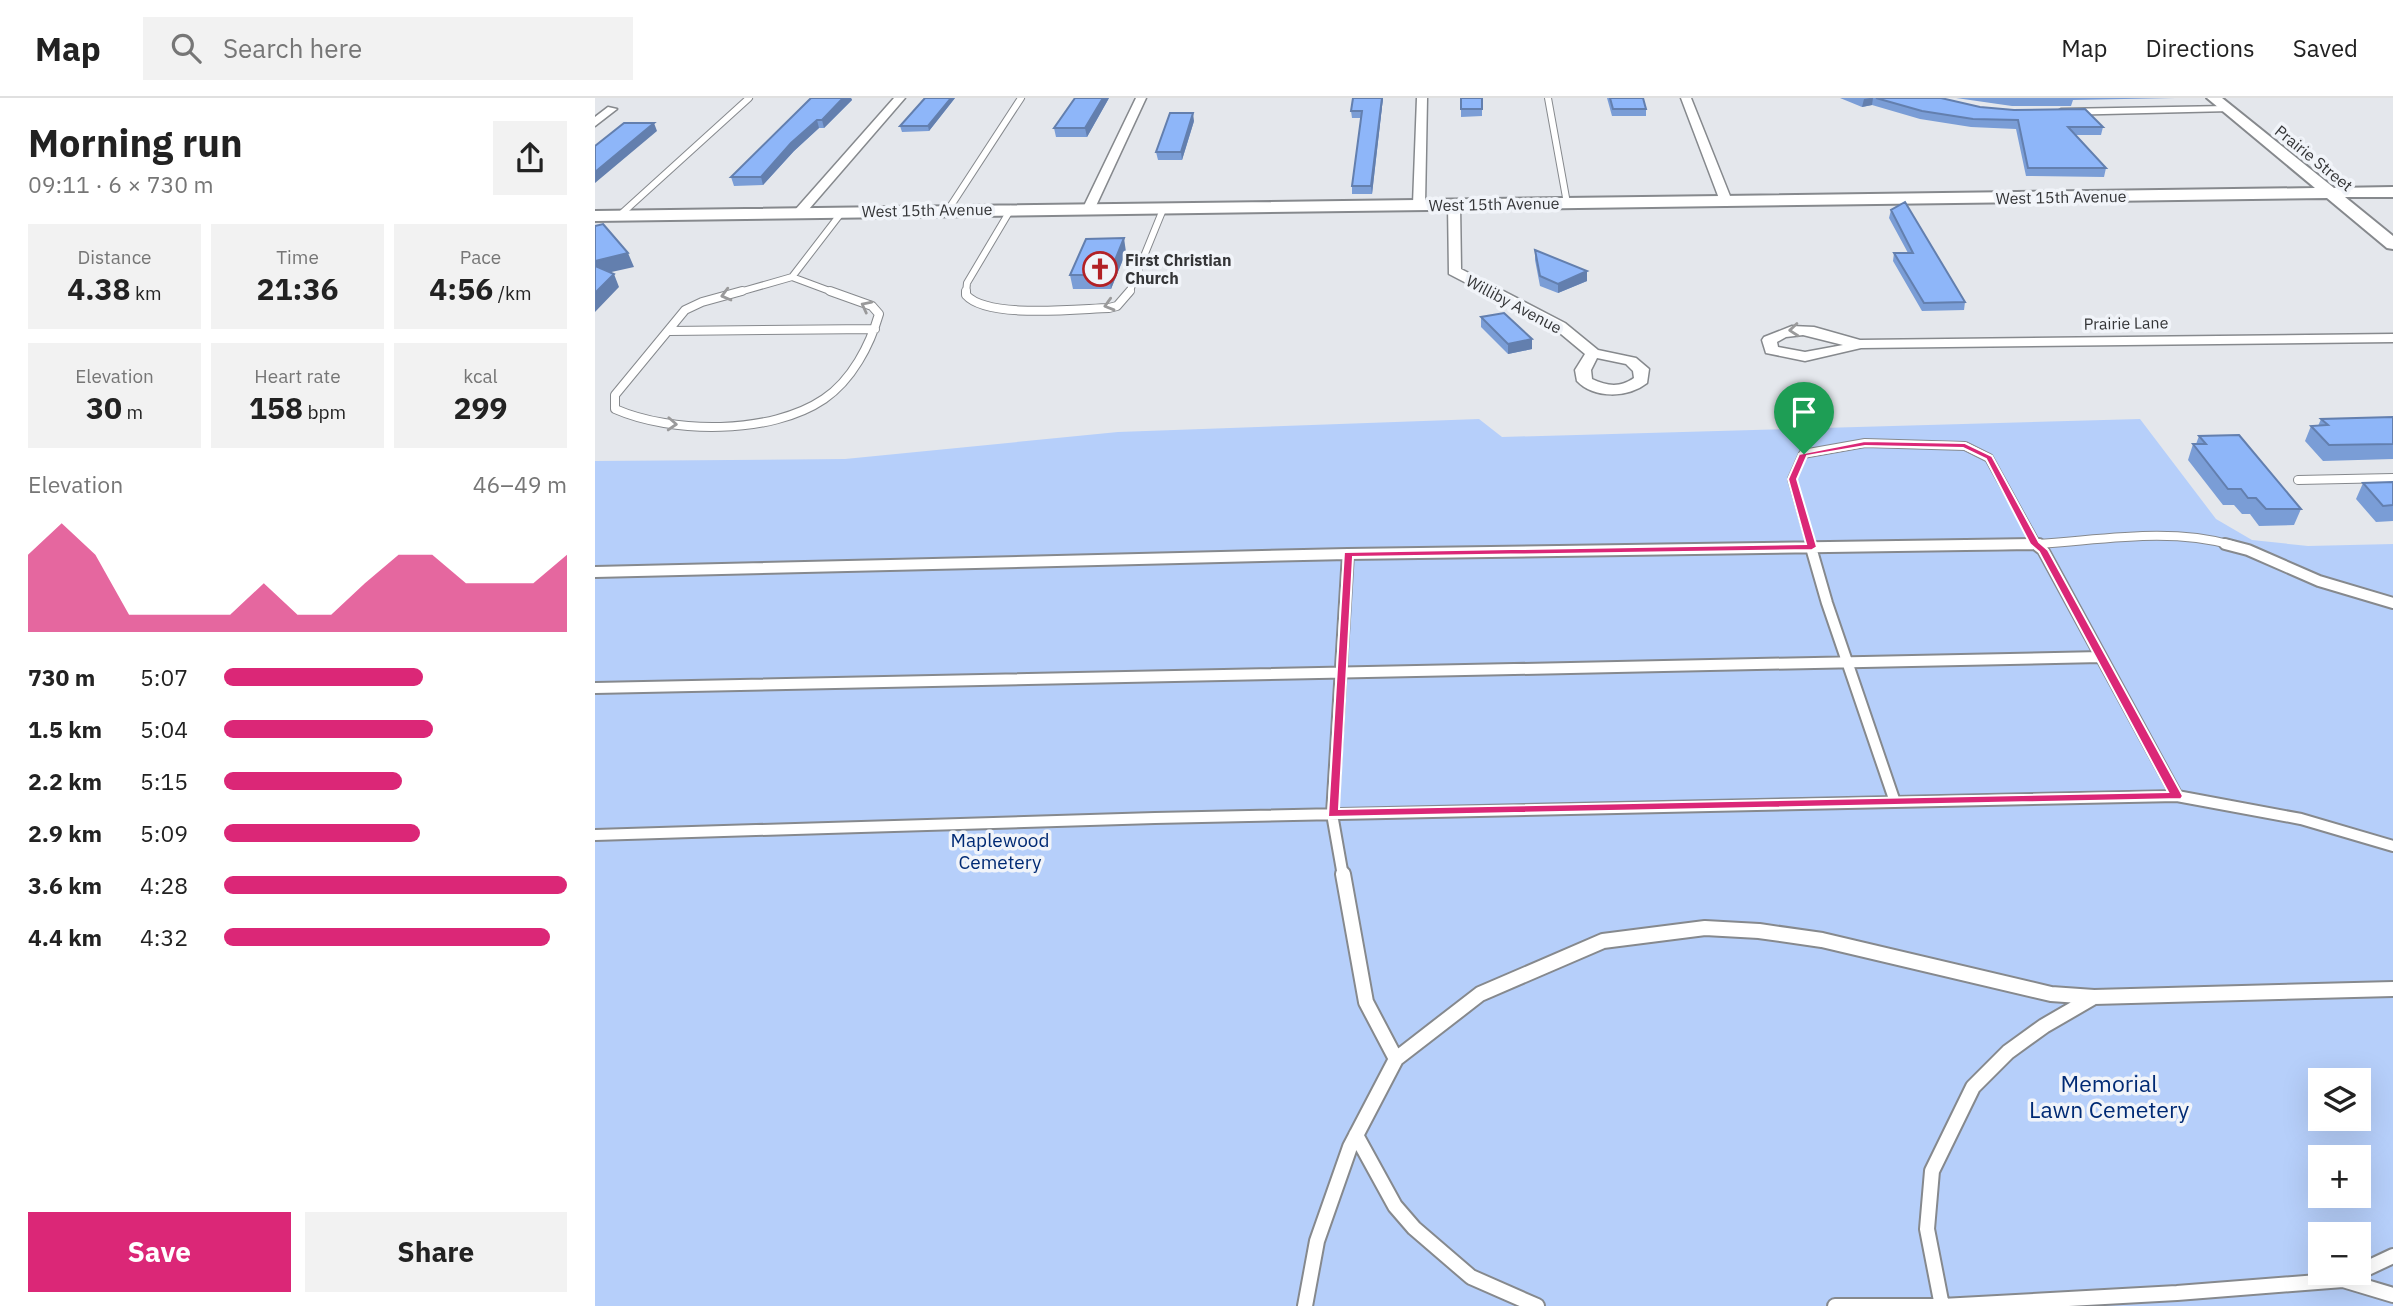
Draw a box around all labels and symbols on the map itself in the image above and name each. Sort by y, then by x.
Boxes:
street label: Prairie Street [2271,121,2357,195]
street label: West 15th Avenue [1995,186,2127,208]
street label: West 15th Avenue [1428,193,1560,215]
street label: West 15th Avenue [861,199,993,221]
church icon: First Christian Church [1081,250,1119,288]
place label: First Christian Church [1125,250,1232,288]
street label: Williby Avenue [1463,270,1565,338]
one-way arrow [720,287,732,301]
one-way arrow [1104,297,1116,311]
one-way arrow [861,300,873,314]
street label: Prairie Lane [2083,312,2169,334]
one-way arrow [1788,323,1799,338]
pin [1774,382,1834,454]
one-way arrow [666,416,677,431]
park label: Maplewood Cemetery [951,828,1049,874]
park label: Memorial Lawn Cemetery [2029,1068,2190,1124]

